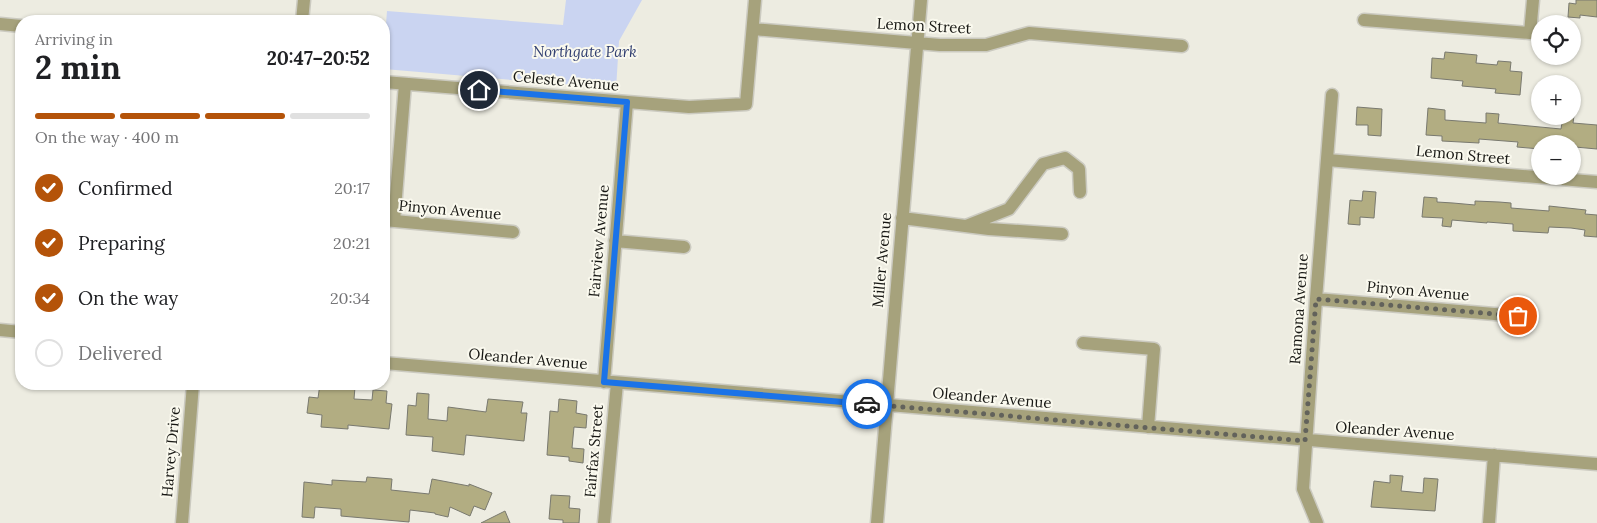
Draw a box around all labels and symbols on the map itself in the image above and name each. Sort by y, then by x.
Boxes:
street label: Lemon Street [876,14,972,37]
park label: Northgate Park [533,42,637,61]
street label: Celeste Avenue [512,66,620,95]
pin [458,69,500,111]
street label: Lemon Street [1415,141,1511,168]
street label: Fairview Avenue [584,184,613,298]
street label: Pinyon Avenue [398,196,502,223]
street label: Miller Avenue [868,211,895,308]
street label: Ramona Avenue [1285,253,1312,365]
street label: Pinyon Avenue [1366,277,1470,304]
pin [1497,295,1539,337]
street label: Oleander Avenue [468,344,588,373]
courier [842,379,892,429]
street label: Oleander Avenue [932,383,1052,412]
street label: Fairfax Street [580,403,607,498]
street label: Harvey Drive [157,406,184,498]
street label: Oleander Avenue [1335,417,1455,444]

